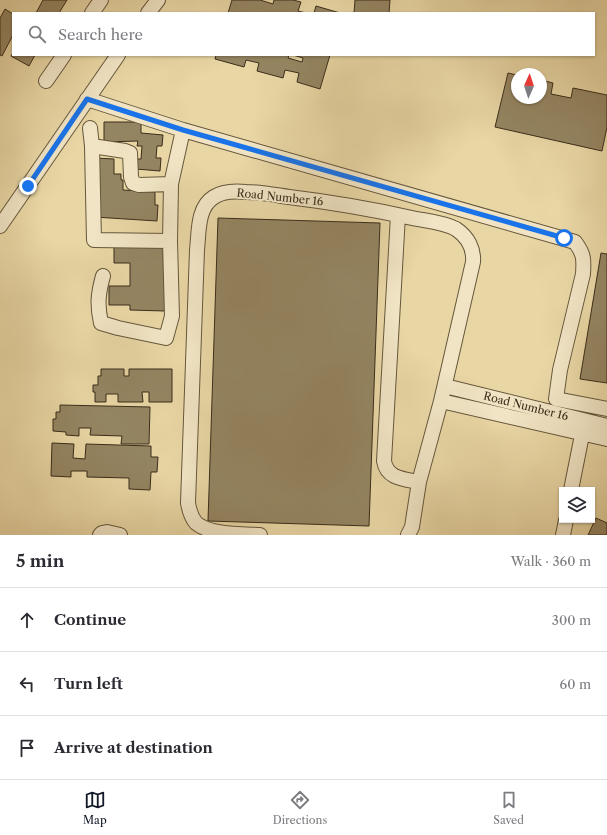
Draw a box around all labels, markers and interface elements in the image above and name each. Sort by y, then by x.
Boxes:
search box [12,12,595,56]
icon: search [26,23,48,45]
text: Search here [58,25,143,44]
north arrow [511,68,547,104]
route end [19,177,37,195]
street label: Road Number 16 [236,185,325,209]
route start [555,229,573,247]
street label: Road Number 16 [482,389,571,423]
map controls [559,487,595,523]
button: layers [559,487,595,523]
text: 5 min [16,551,64,571]
text: Walk · 360 m [511,553,591,569]
icon: ahead [16,609,38,631]
text: Continue [54,610,126,629]
text: 300 m [552,612,591,628]
icon: left [16,673,38,695]
text: Turn left [54,674,123,693]
text: 60 m [560,676,591,692]
icon: arrive [16,737,38,759]
text: Arrive at destination [54,738,213,757]
tab: Map [83,789,107,827]
tab: Directions [273,789,327,827]
tab: Saved [493,789,524,827]

